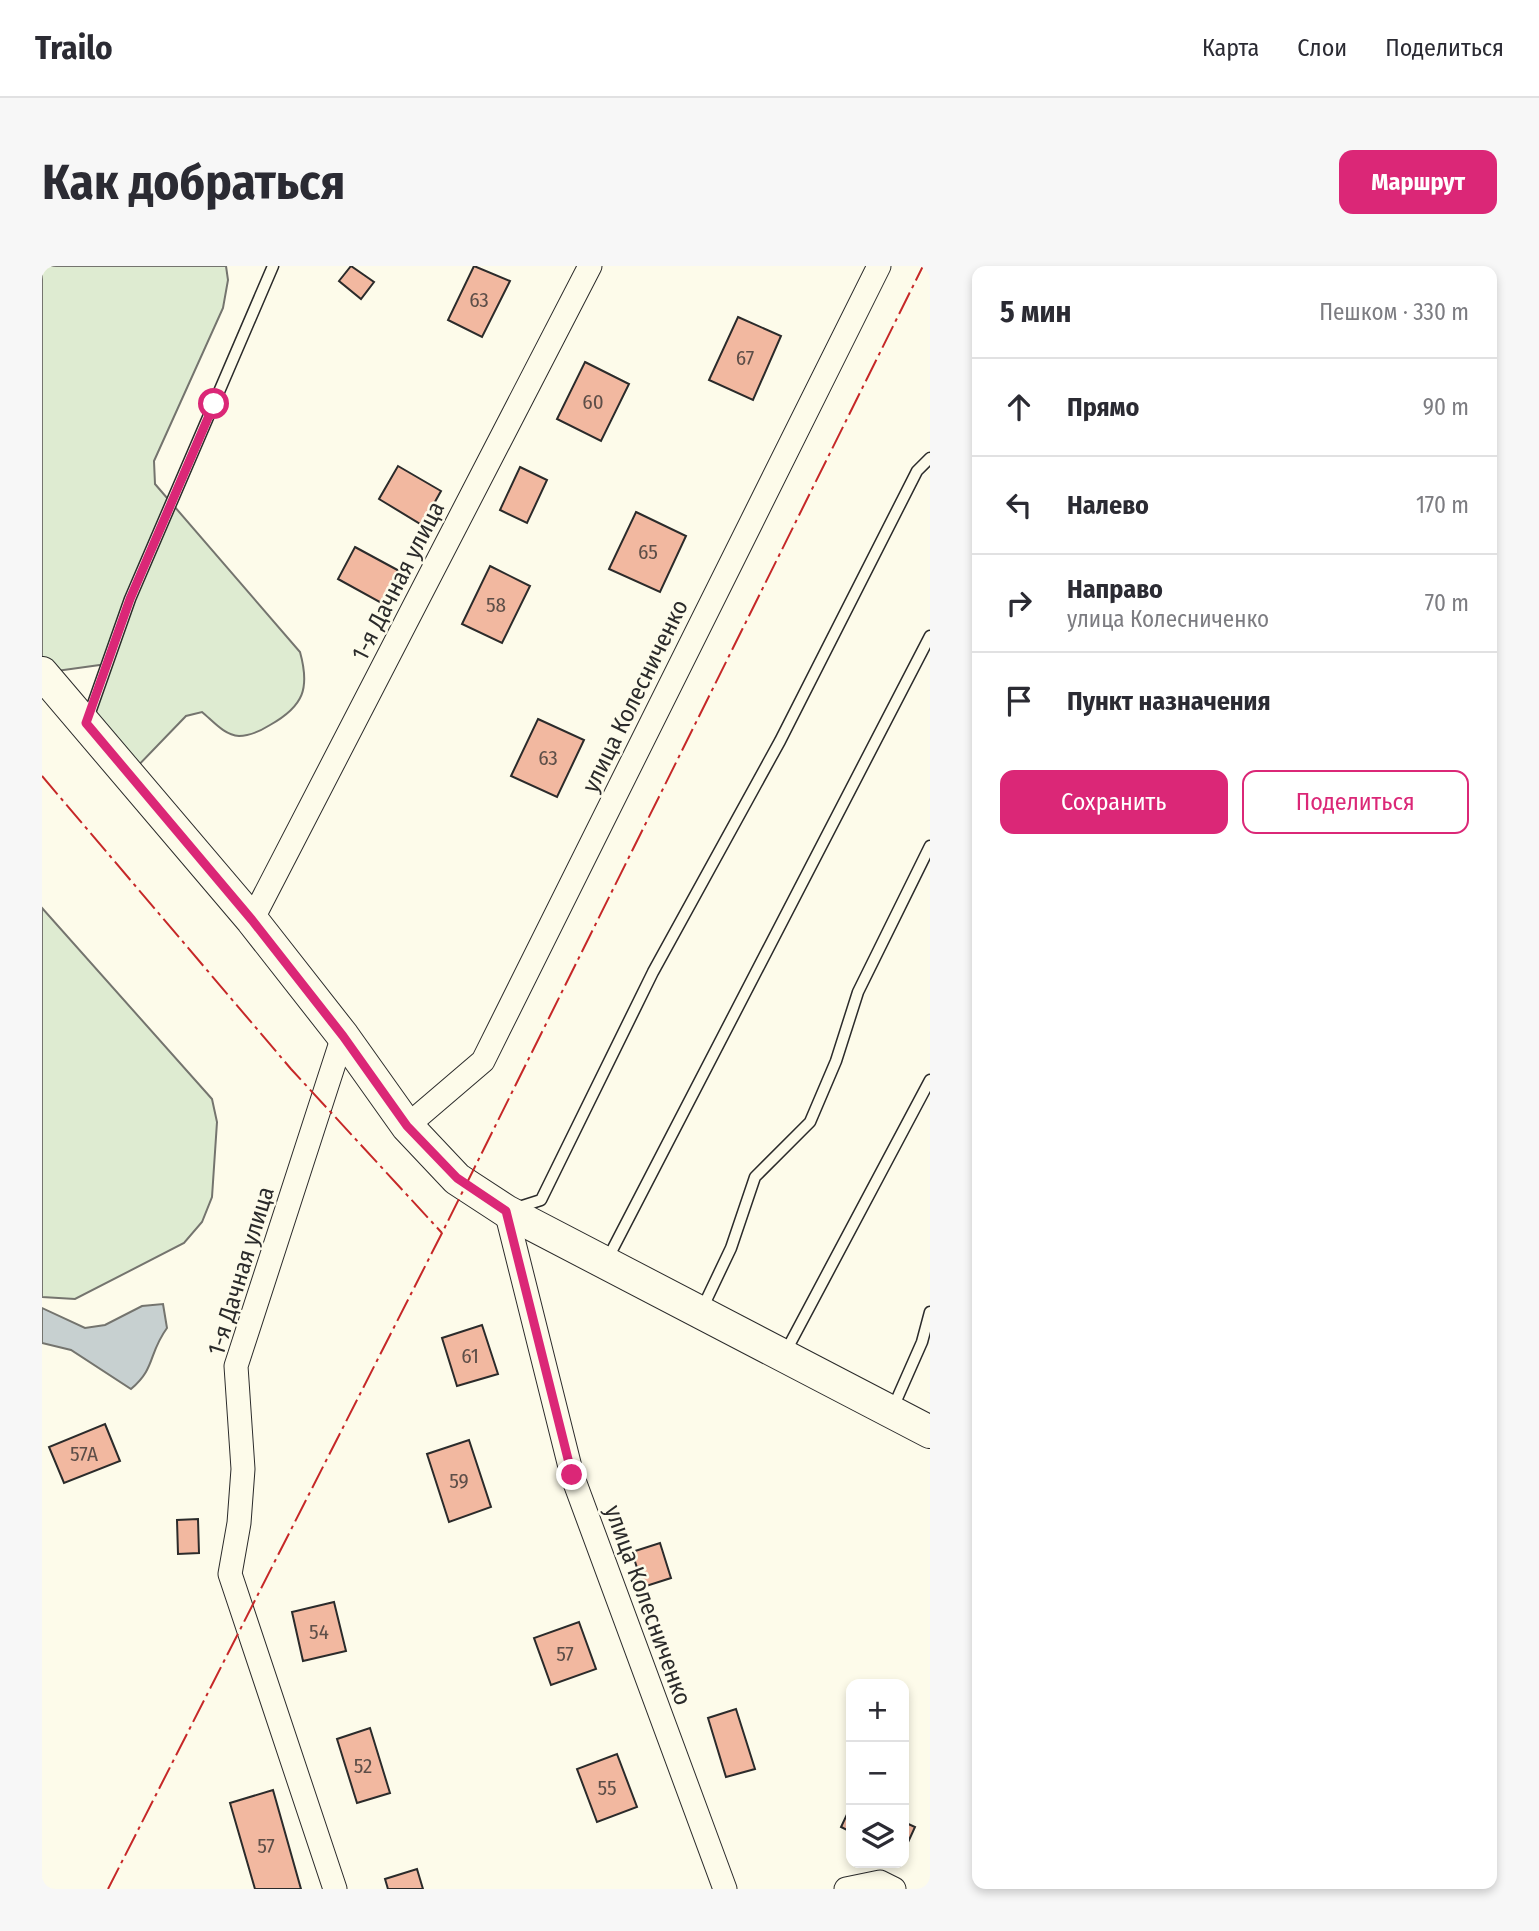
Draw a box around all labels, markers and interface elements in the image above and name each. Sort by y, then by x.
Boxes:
text: Trailo [35,28,113,68]
text: Карта [1202,34,1259,62]
text: Слои [1297,34,1347,62]
text: Поделиться [1385,34,1504,62]
button: Маршрут [1339,150,1497,214]
text: Как добраться [42,153,345,212]
house number: 63 [469,287,489,313]
text: 5 мин [1000,294,1071,330]
text: Пешком · 330 m [1319,298,1469,326]
house number: 67 [736,345,754,371]
route start [198,388,229,419]
icon: ahead [1000,388,1038,426]
house number: 60 [582,389,604,415]
text: Прямо [1067,392,1139,423]
text: 90 m [1423,393,1469,421]
icon: left [1000,486,1038,524]
text: Налево [1067,490,1149,521]
text: 170 m [1416,491,1469,519]
street label: 1-я Дачная улица [346,497,450,665]
house number: 65 [638,539,658,565]
text: Направо [1067,574,1163,605]
icon: right [1000,584,1038,622]
text: 70 m [1425,589,1469,617]
house number: 58 [486,592,506,618]
street label: улица Колесниченко [576,595,694,797]
text: улица Колесниченко [1067,605,1269,633]
icon: arrive [1000,682,1038,720]
text: Пункт назначения [1067,686,1271,717]
house number: 63 [538,745,558,771]
button: Сохранить [1000,770,1228,834]
button: Поделиться [1242,770,1469,834]
street label: 1-я Дачная улица [202,1183,280,1359]
house number: 61 [461,1343,479,1369]
house number: 57А [70,1441,98,1467]
route end [556,1459,587,1490]
house number: 59 [449,1468,469,1494]
street label: улица Колесниченко [599,1501,697,1709]
house number: 54 [309,1619,329,1645]
house number: 57 [556,1641,574,1667]
map controls [846,1679,909,1868]
button: + [846,1679,909,1742]
button: − [846,1742,909,1805]
house number: 52 [354,1753,372,1779]
house number: 55 [597,1775,617,1801]
button: layers [846,1805,909,1868]
house number: 57 [257,1833,275,1859]

